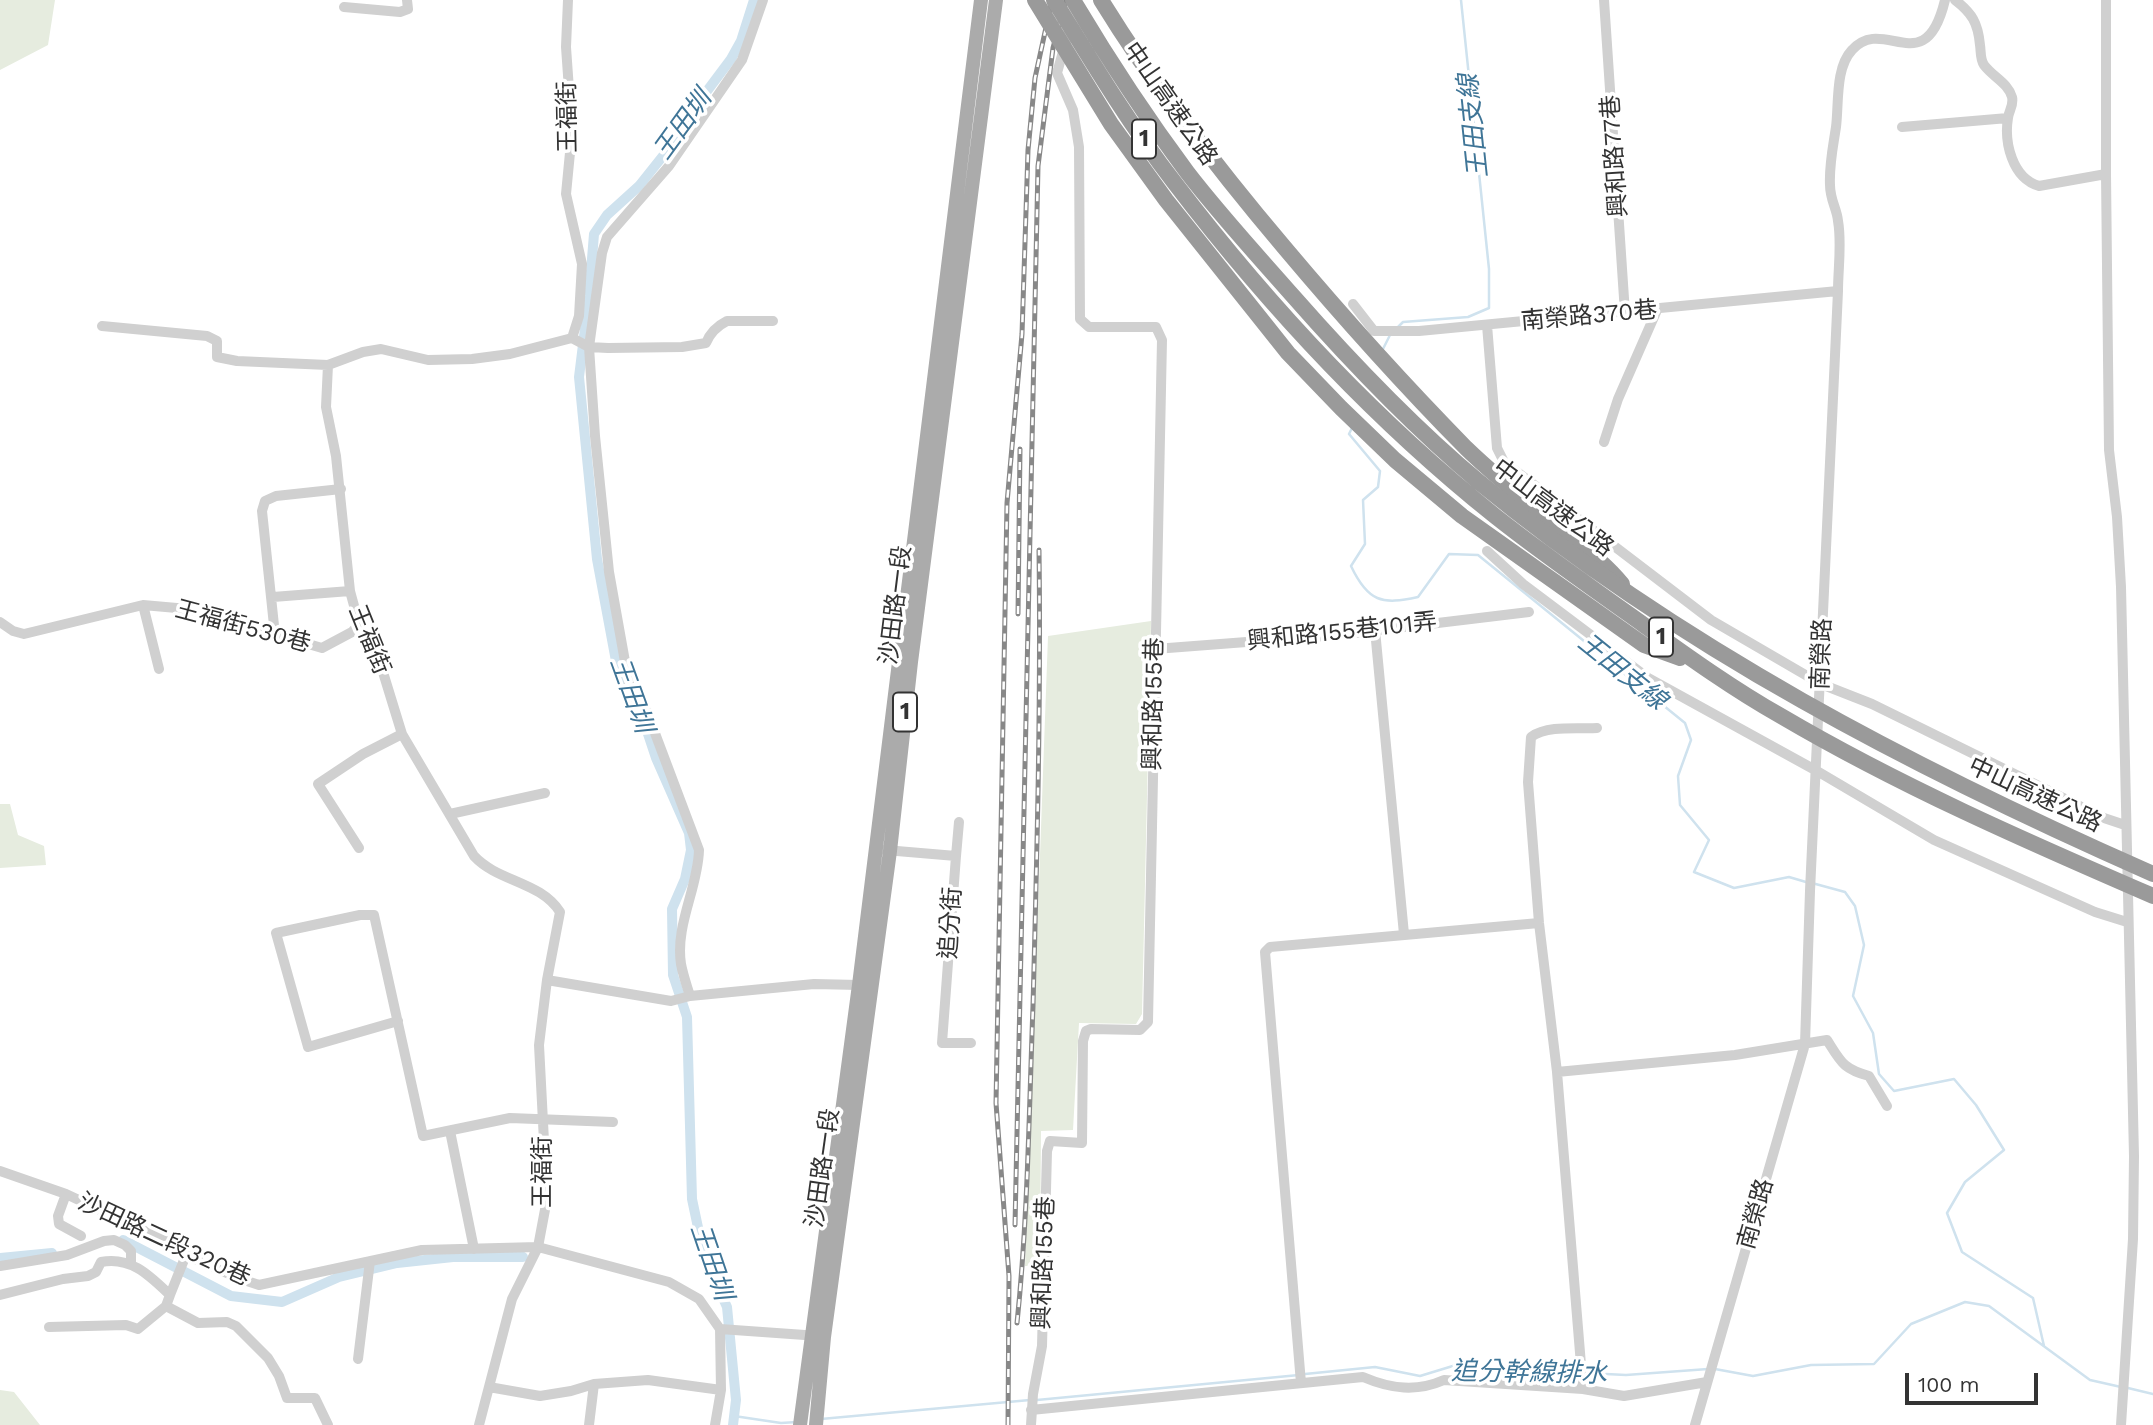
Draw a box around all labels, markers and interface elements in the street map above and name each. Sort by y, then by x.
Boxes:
street label: 中山高速公路 [1117,37,1223,171]
water label: 王田支線 [1453,73,1495,179]
street label: 王福街 [553,81,583,153]
water label: 王田圳 [647,84,719,166]
street label: 興和路77巷 [1596,94,1634,218]
road number: 1 [1132,120,1156,158]
street label: 南榮路370巷 [1520,296,1658,336]
street label: 中山高速公路 [1487,453,1619,563]
street label: 沙田路一段 [874,544,918,666]
street label: 王福街530巷 [172,595,314,659]
street label: 王福街 [342,601,396,679]
street label: 興和路155巷101弄 [1246,608,1438,656]
road number: 1 [1649,618,1673,656]
street label: 南榮路 [1806,618,1838,690]
water label: 王田支線 [1572,627,1672,717]
street label: 興和路155巷 [1138,637,1170,771]
water label: 王田圳 [603,653,659,737]
road number: 1 [893,692,917,732]
street label: 中山高速公路 [1964,752,2106,838]
street label: 追分街 [934,886,968,960]
street label: 沙田路一段 [800,1107,846,1229]
street label: 王福街 [529,1136,557,1208]
street label: 南榮路 [1732,1175,1780,1253]
street label: 沙田路二段320巷 [73,1187,255,1293]
street label: 興和路155巷 [1027,1196,1061,1330]
water label: 王田圳 [684,1220,738,1304]
water label: 追分幹線排水 [1451,1356,1607,1390]
scale bar [1908,1358,2041,1402]
text: 100 m [1918,1372,1980,1397]

